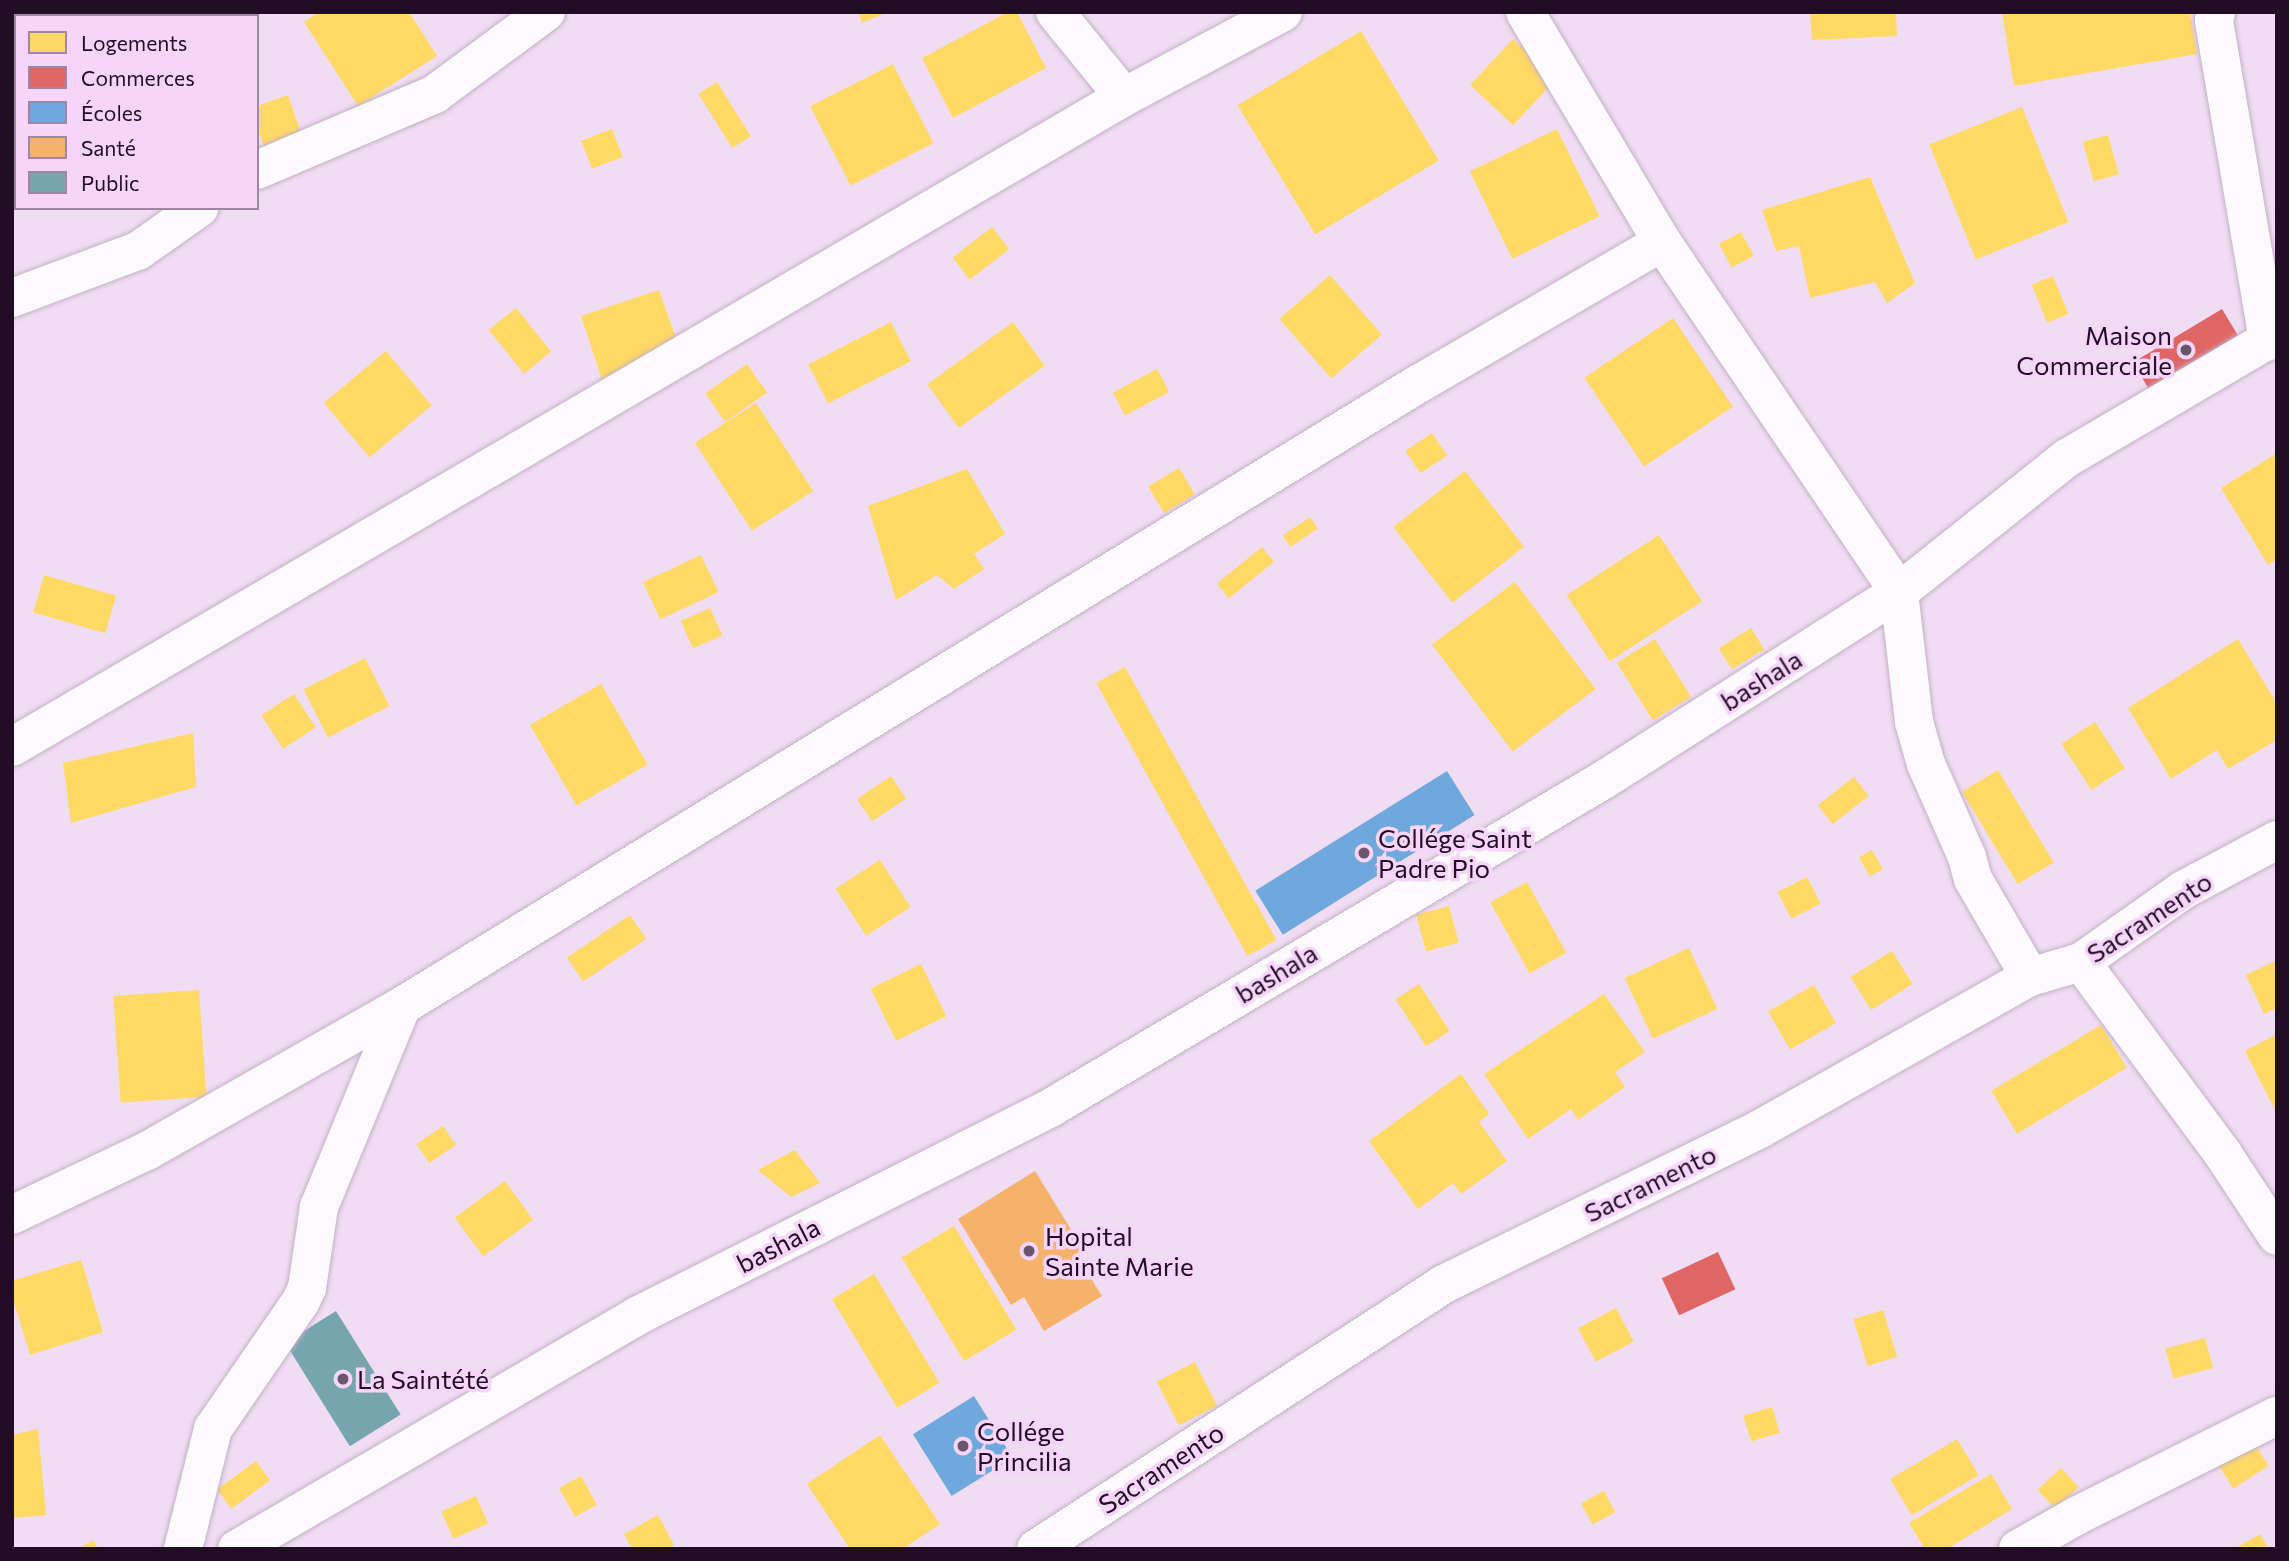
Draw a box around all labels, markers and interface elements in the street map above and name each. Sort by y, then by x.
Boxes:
legend [14,14,259,210]
text: Logements [81,30,187,55]
text: Commerces [81,65,195,90]
text: Écoles [81,100,142,125]
text: Santé [81,135,136,160]
text: Public [81,170,139,195]
place label: Maison Commerciale [2016,319,2172,380]
marker: Maison Commerciale [2178,342,2194,358]
street label: bashala [1715,643,1807,717]
place label: Collége Saint Padre Pio [1378,822,1532,884]
marker: Collége Saint Padre Pio [1356,845,1372,861]
street label: Sacramento [2081,865,2217,969]
street label: bashala [1230,937,1322,1009]
street label: Sacramento [1579,1138,1721,1228]
street label: bashala [731,1211,825,1279]
place label: Hopital Sainte Marie [1045,1220,1194,1282]
marker: Hopital Sainte Marie [1019,1241,1039,1261]
place label: La Saintété [357,1363,489,1395]
marker: La Saintété [335,1371,351,1387]
place label: Collége Princilia [977,1415,1072,1476]
street label: Sacramento [1093,1416,1229,1520]
marker: Collége Princilia [955,1438,971,1454]

